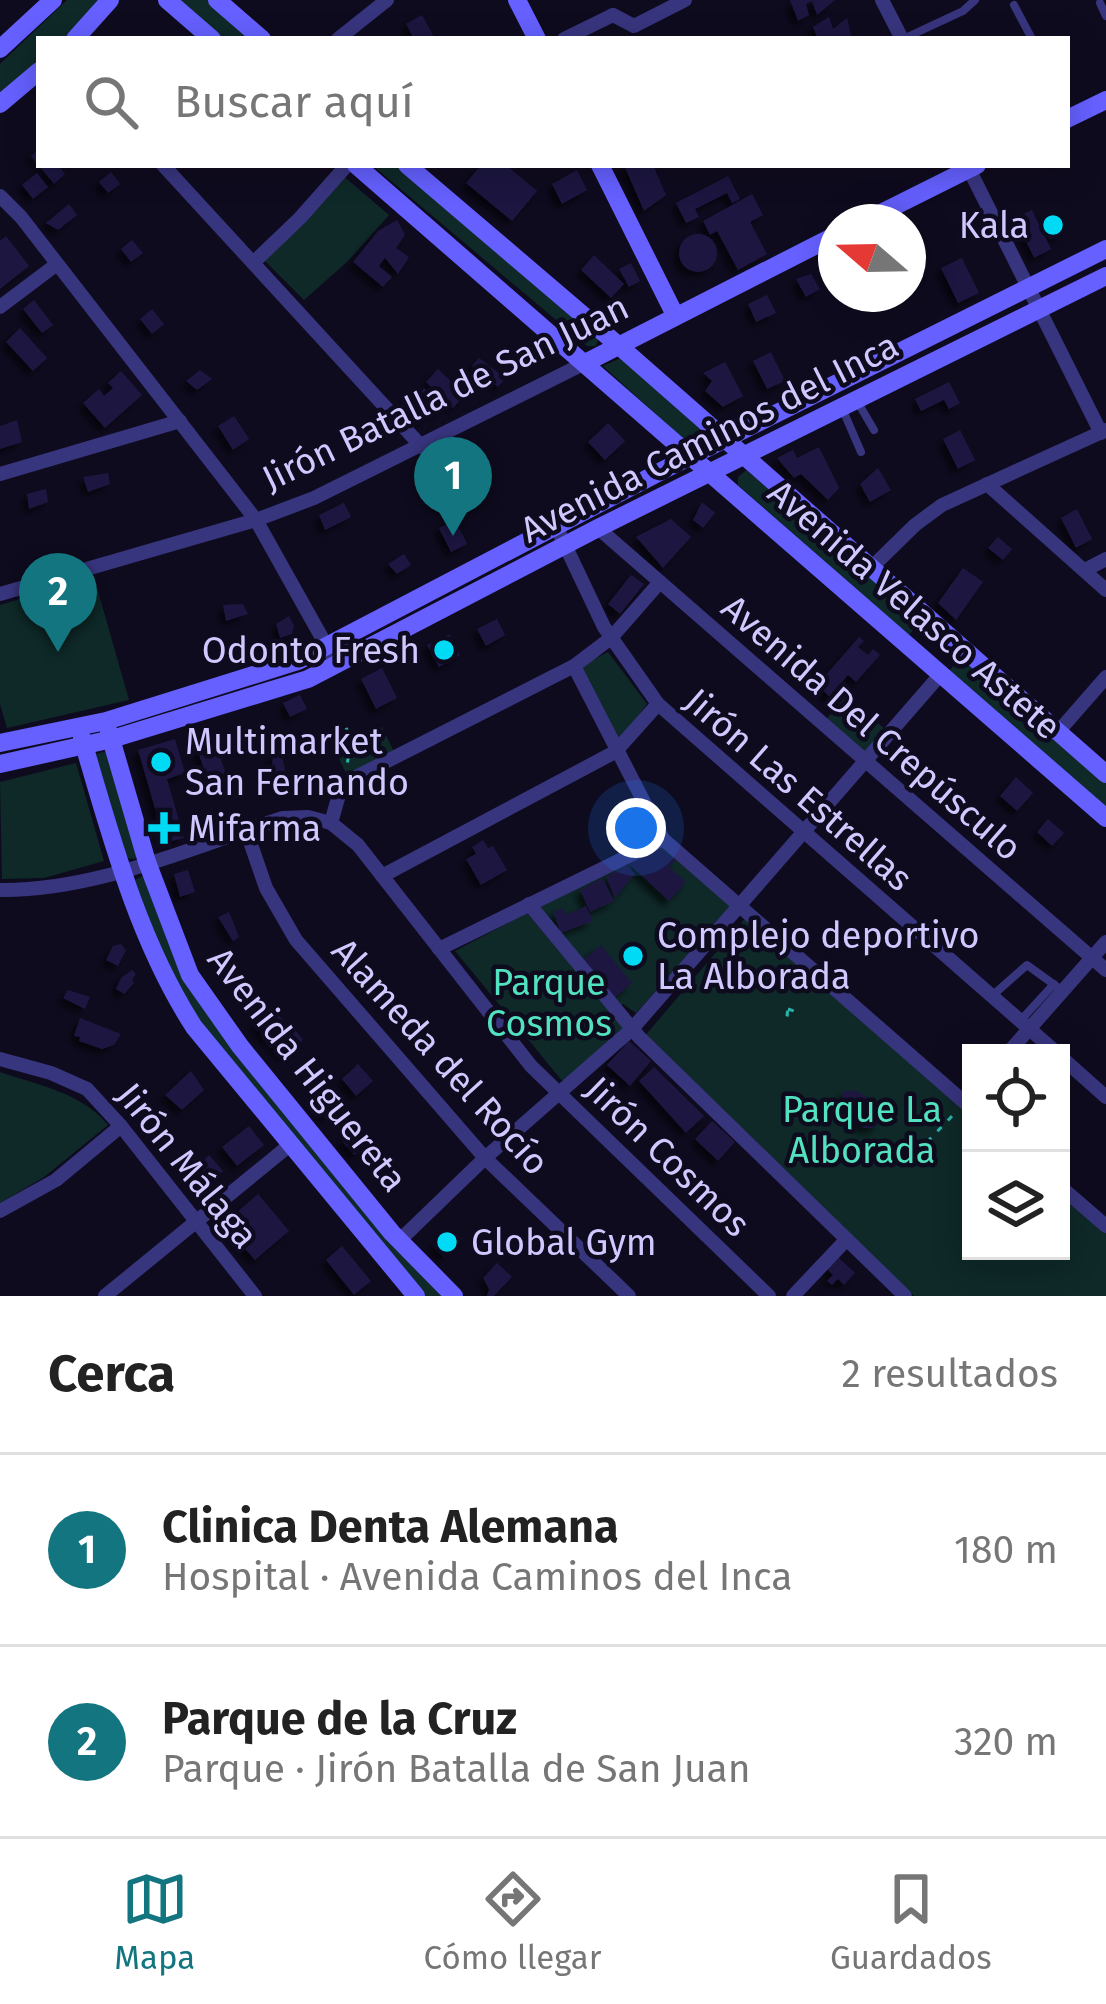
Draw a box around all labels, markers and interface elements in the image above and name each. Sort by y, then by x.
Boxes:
search box [36,36,1070,168]
icon: search [78,69,144,135]
text: Buscar aquí [174,75,414,129]
north arrow [818,204,926,312]
place label: Kala [959,204,1029,248]
marker: Kala [1040,212,1066,238]
street label: Jirón Batalla de San Juan [255,285,636,501]
street label: Avenida Caminos del Inca [513,323,906,552]
pin: 1 [414,437,492,536]
street label: Avenida Velasco Astete [759,471,1070,749]
pin: 2 [19,553,97,652]
street label: Avenida Del Crepúsculo [712,586,1030,870]
place label: Odonto Fresh [202,629,420,673]
marker: Odonto Fresh [431,637,457,663]
street label: Jirón Las Estrellas [676,679,921,901]
place label: Multimarket San Fernando [185,720,409,805]
marker: Multimarket San Fernando [148,749,174,775]
your location [606,798,666,858]
place label: Mifarma [188,807,321,851]
marker: Mifarma [151,815,177,841]
place label: Complejo deportivo La Alborada [657,914,980,999]
street label: Alameda del Rocío [322,929,558,1184]
street label: Avenida Higuereta [198,939,416,1201]
marker: Complejo deportivo La Alborada [620,943,646,969]
park label: Parque Cosmos [486,961,612,1046]
map controls [962,1044,1070,1260]
button: locate [962,1044,1070,1152]
street label: Jirón Cosmos [576,1067,759,1246]
street label: Jirón Málaga [107,1074,267,1257]
park label: Parque La Alborada [782,1088,942,1173]
button: layers [962,1152,1070,1260]
place label: Global Gym [471,1221,657,1265]
marker: Global Gym [434,1229,460,1255]
text: Cerca [48,1343,175,1405]
text: 2 resultados [842,1351,1058,1397]
text: Clinica Denta Alemana [162,1500,619,1554]
text: 1 [78,1527,96,1573]
text: 180 m [954,1527,1058,1573]
text: Hospital · Avenida Caminos del Inca [162,1554,793,1600]
text: Parque de la Cruz [162,1692,517,1746]
text: 2 [77,1719,97,1765]
text: 320 m [954,1719,1058,1765]
text: Parque · Jirón Batalla de San Juan [162,1746,751,1792]
tab: Mapa [114,1866,195,1978]
tab: Cómo llegar [424,1866,601,1978]
tab: Guardados [830,1866,992,1978]

